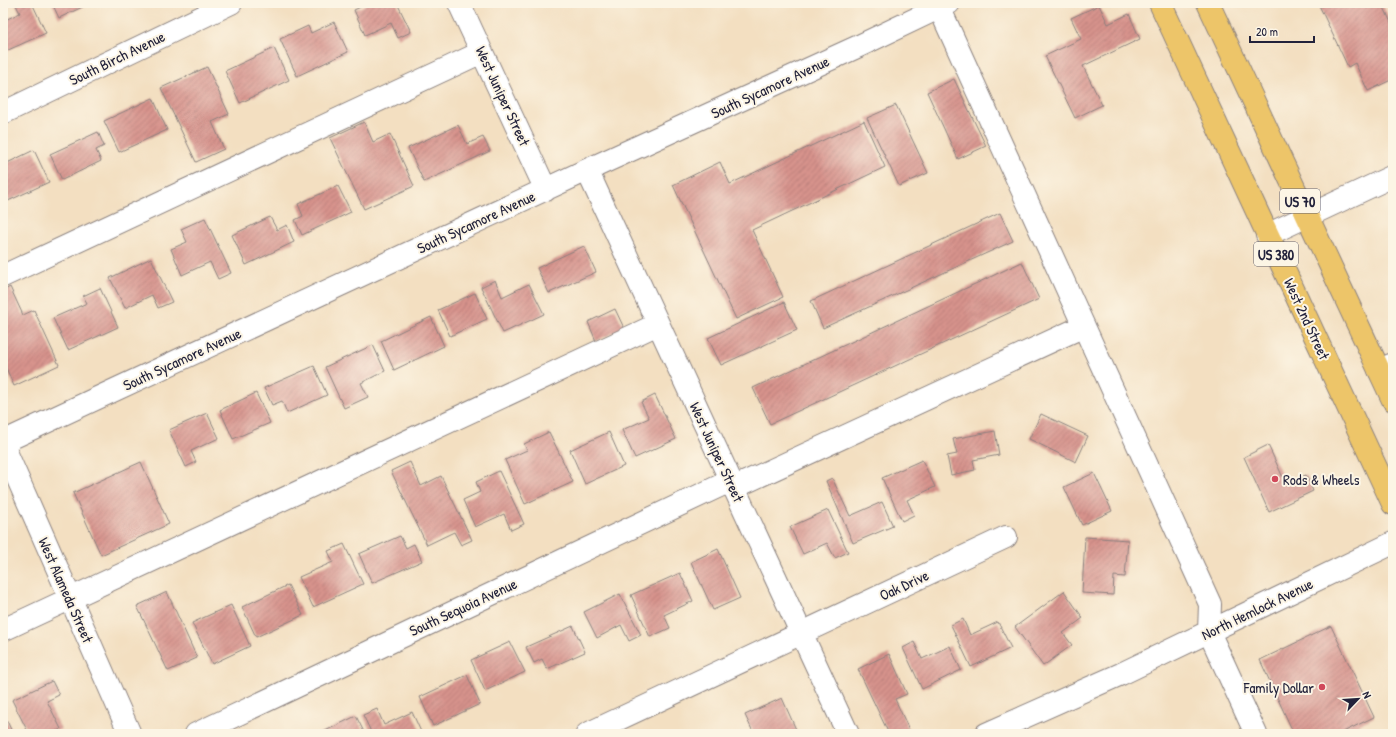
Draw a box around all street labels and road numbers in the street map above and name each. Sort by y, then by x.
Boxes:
street label: South Birch Avenue [66,26,168,90]
street label: West Juniper Street [471,43,536,150]
street label: South Sycamore Avenue [707,50,833,124]
street label: South Sycamore Avenue [413,185,539,259]
road number: US 70 [1280,189,1320,213]
road number: US 380 [1254,242,1298,266]
street label: West 2nd Street [1279,275,1335,364]
street label: South Sycamore Avenue [119,322,245,396]
street label: West Juniper Street [685,399,750,506]
street label: West Alameda Street [33,534,99,647]
street label: Oak Drive [876,564,932,606]
street label: South Sequoia Avenue [406,573,520,641]
street label: North Hemlock Avenue [1198,573,1316,645]

